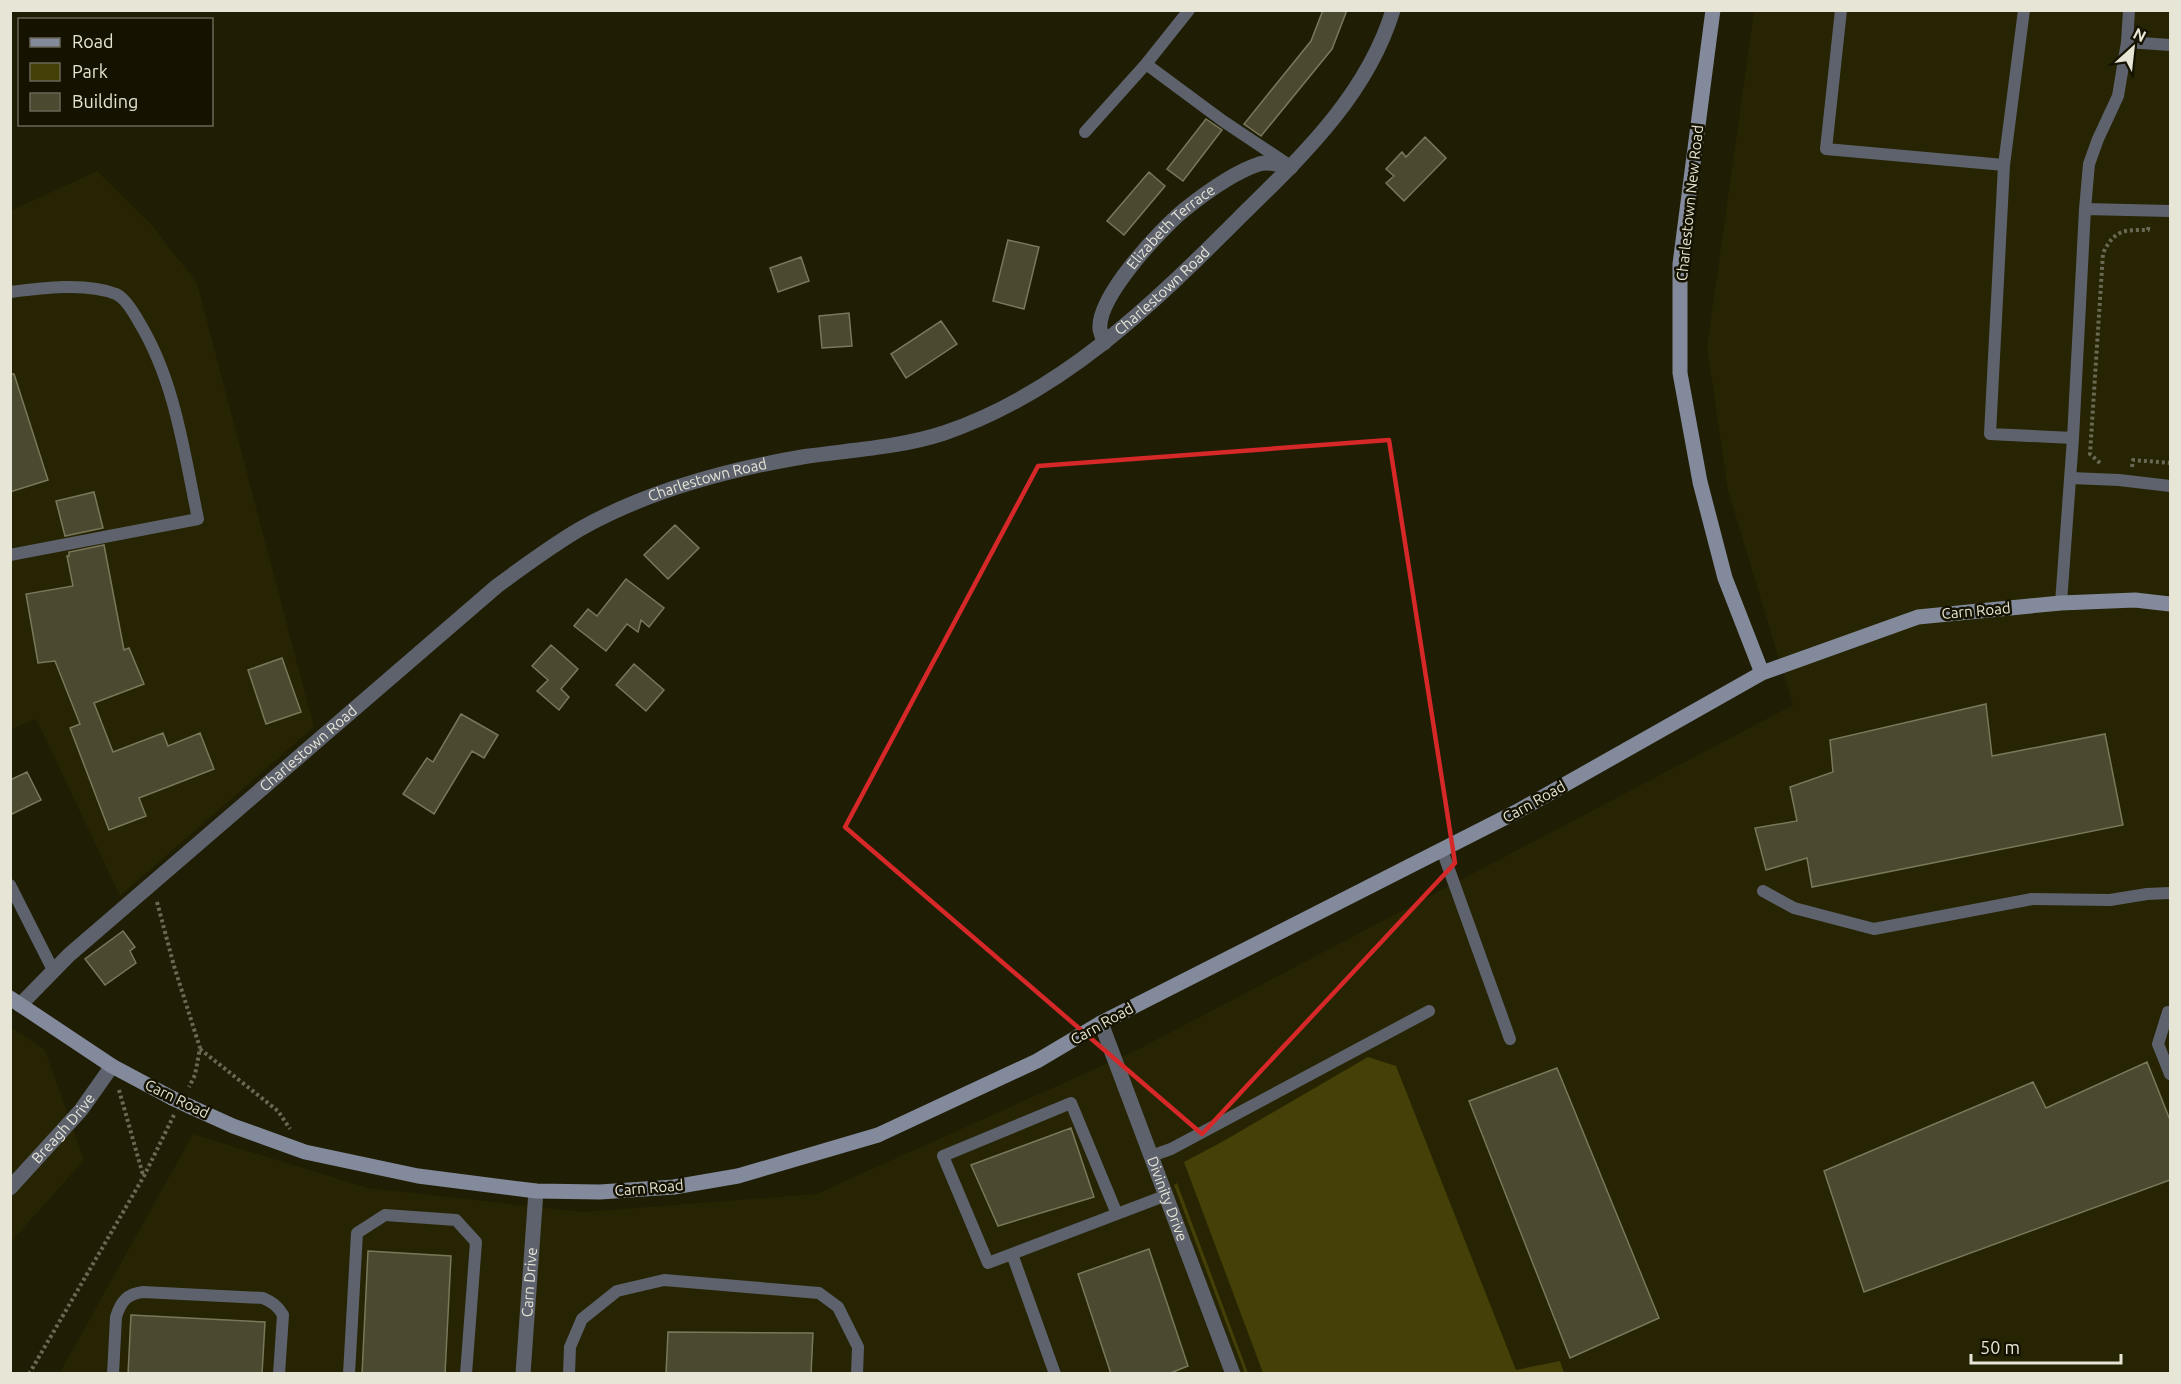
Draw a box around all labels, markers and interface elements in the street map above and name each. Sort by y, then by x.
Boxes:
legend [18,18,213,126]
north arrow [2103,18,2163,78]
text: N [2130,24,2149,45]
text: Road [72,31,114,51]
text: Park [72,61,108,81]
text: Building [72,91,138,111]
street label: Charlestown New Road [1673,124,1706,282]
street label: Elizabeth Terrace [1123,181,1218,272]
street label: Charlestown Road [1111,243,1213,338]
street label: Charlestown Road [645,455,768,505]
street label: Carn Road [1941,599,2011,622]
street label: Charlestown Road [256,702,360,795]
street label: Carn Road [1499,777,1568,826]
street label: Carn Road [1067,999,1136,1048]
street label: Carn Road [142,1076,212,1121]
street label: Breagh Drive [28,1090,98,1167]
street label: Divinity Drive [1144,1154,1191,1244]
street label: Carn Road [614,1176,684,1199]
street label: Carn Drive [518,1247,540,1318]
scale bar [1971,1327,2121,1365]
text: 50 m [1980,1337,2020,1357]

